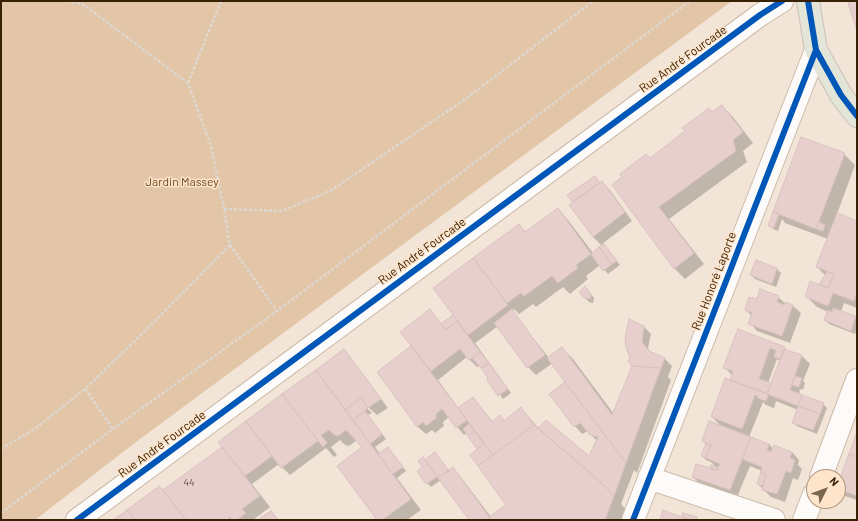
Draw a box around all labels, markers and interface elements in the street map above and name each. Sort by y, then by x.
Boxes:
street label: Rue André Fourcade [636,22,730,96]
park label: Jardin Massey [145,175,219,189]
street label: Rue André Fourcade [375,214,469,288]
street label: Rue Honoré Laporte [689,230,739,332]
street label: Rue André Fourcade [115,407,209,481]
north arrow [806,469,846,509]
text: N [827,474,842,488]
house number: 44 [183,477,195,489]

